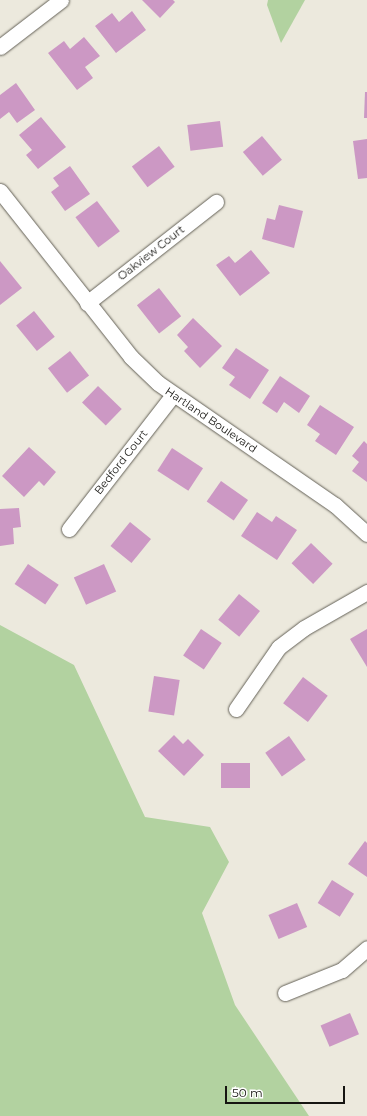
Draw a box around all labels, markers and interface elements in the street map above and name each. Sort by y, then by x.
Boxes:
street label: Oakview Court [115,223,187,283]
street label: Hartland Boulevard [163,384,259,456]
street label: Bedford Court [92,427,150,497]
scale bar [227,1078,347,1104]
text: 50 m [232,1085,263,1100]

